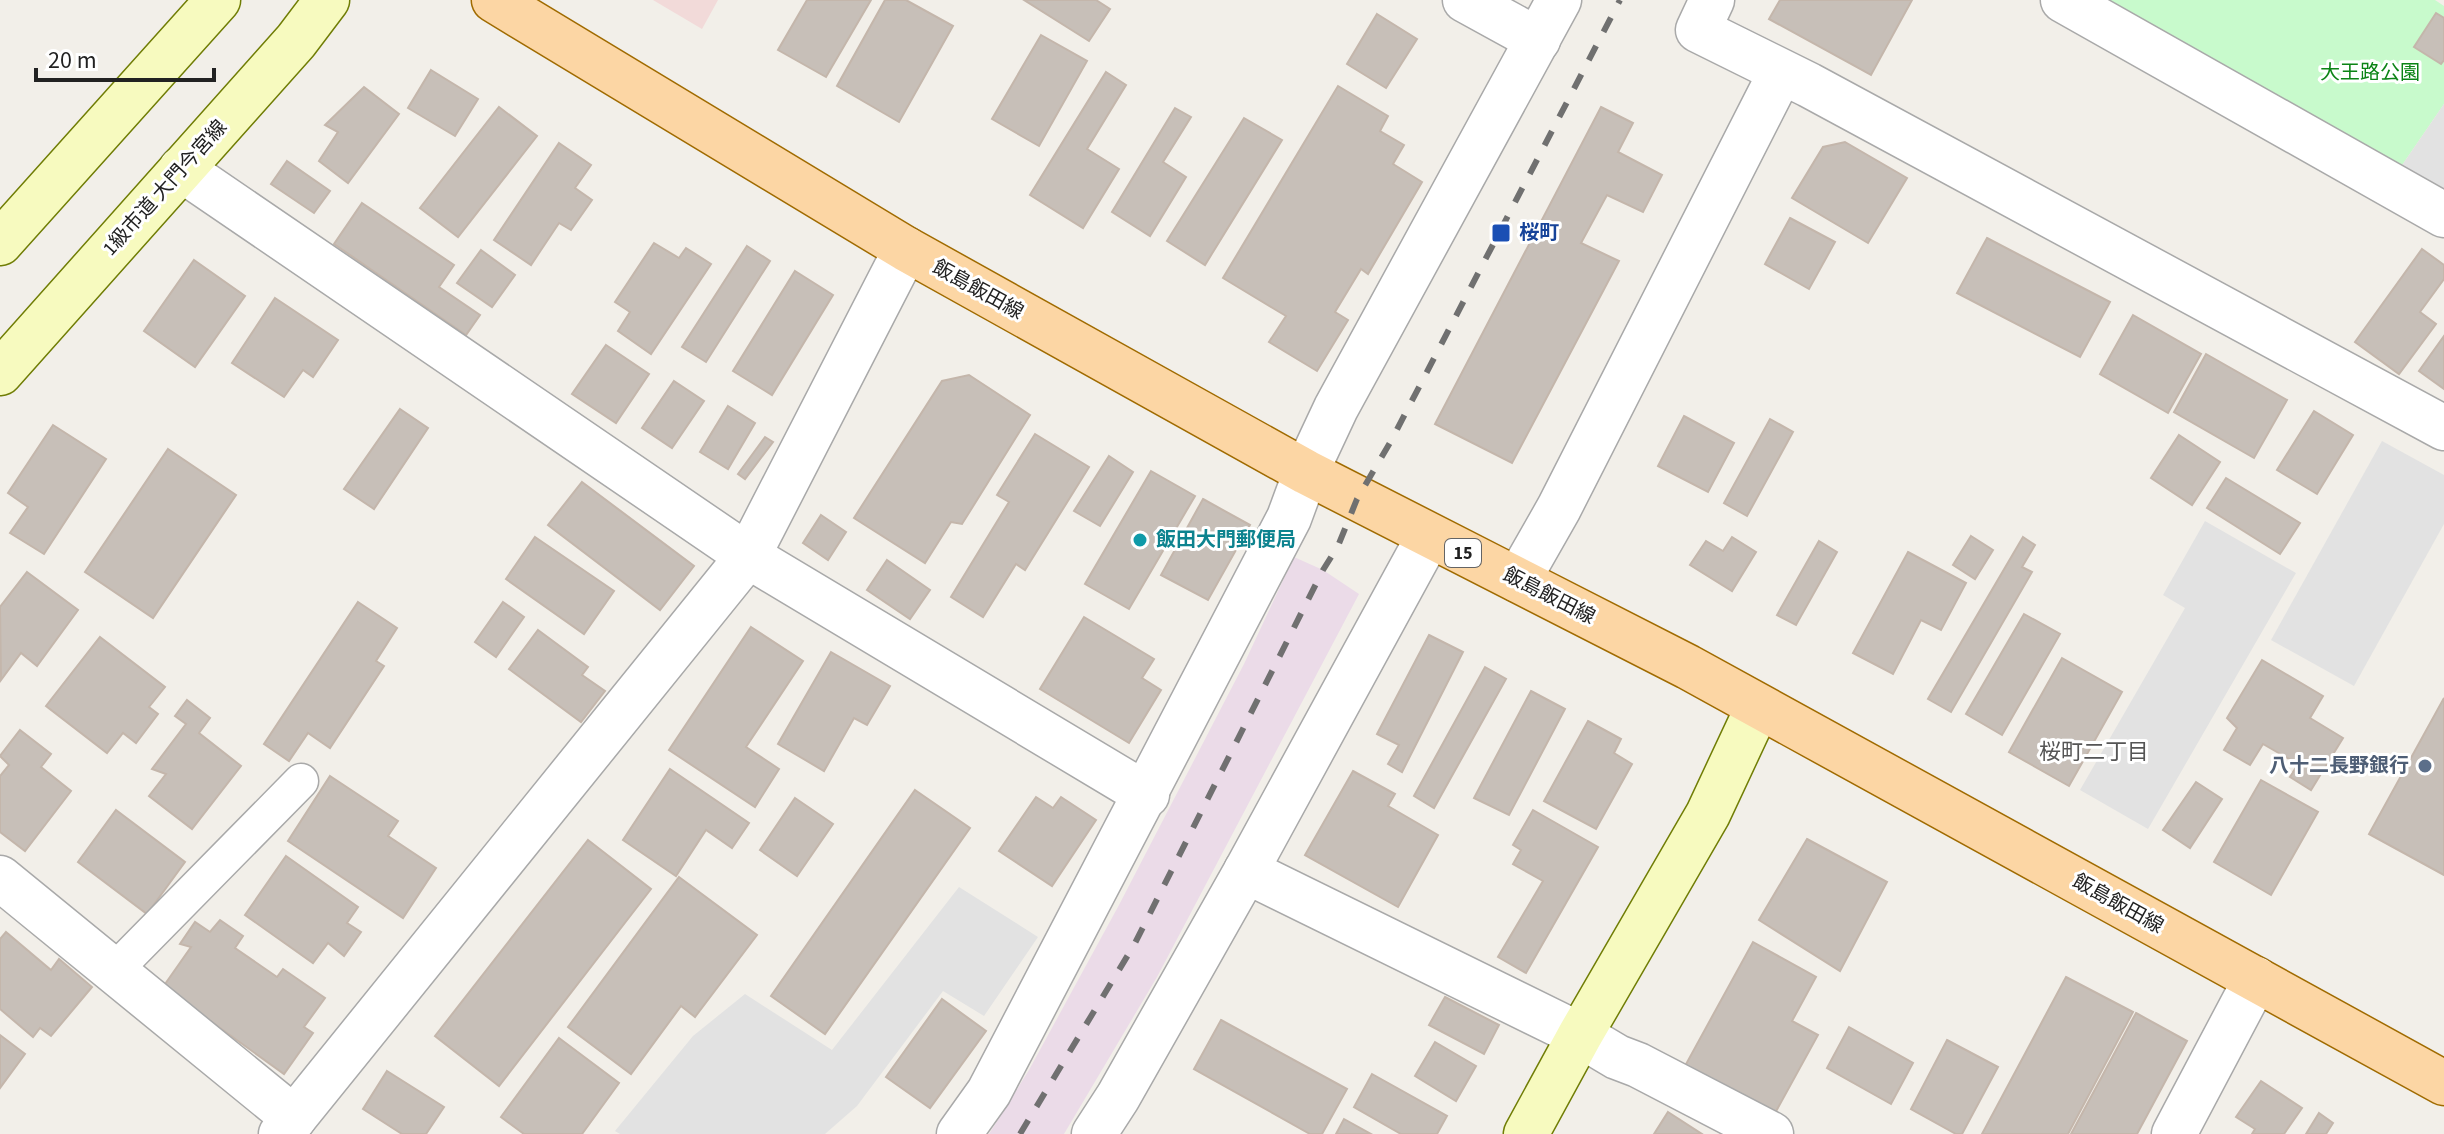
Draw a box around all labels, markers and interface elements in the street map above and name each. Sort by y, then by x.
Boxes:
scale bar [36,32,214,82]
text: 20 m [48,43,97,78]
park label: 大王路公園 [2320,59,2420,87]
street label: 1級市道 大門今宮線 [96,114,234,262]
place label: 桜町 [1519,219,1559,247]
marker: 桜町 [1490,222,1512,244]
street label: 飯島飯田線 [927,254,1029,326]
place label: 飯田大門郵便局 [1156,526,1296,554]
marker: 飯田大門郵便局 [1131,531,1149,549]
road number: 15 [1445,539,1481,567]
street label: 飯島飯田線 [1498,561,1600,631]
district label: 桜町二丁目 [2039,736,2149,768]
place label: 八十二長野銀行 [2269,752,2409,780]
marker: 八十二長野銀行 [2416,757,2434,775]
street label: 飯島飯田線 [2067,868,2169,940]

